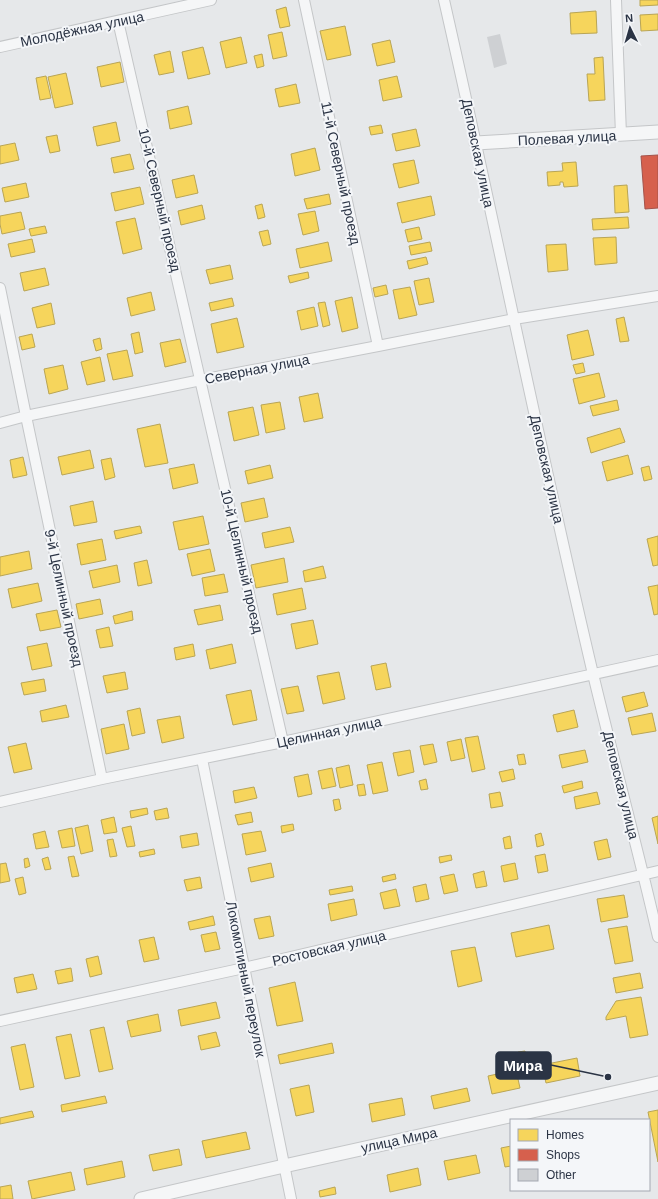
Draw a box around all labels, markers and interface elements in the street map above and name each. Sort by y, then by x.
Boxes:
street label: Молодёжная улица [19,8,145,50]
north arrow [610,8,650,48]
text: N [625,12,634,24]
street label: Деповская улица [459,97,497,209]
street label: 11-й Северный проезд [318,100,364,246]
street label: 10-й Северный проезд [136,127,184,273]
street label: Полевая улица [517,127,617,149]
street label: Северная улица [203,351,311,387]
street label: Деповская улица [527,413,567,525]
street label: 10-й Целинный проезд [218,487,266,635]
street label: 9-й Целинный проезд [42,528,86,668]
street label: Целинная улица [275,713,383,751]
street label: Деповская улица [600,729,642,841]
street label: Локомотивный переулок [223,899,269,1059]
street label: Ростовская улица [271,927,388,969]
callout: Мира [496,1052,551,1079]
text: Мира [503,1057,543,1074]
legend [510,1119,650,1191]
street label: улица Мира [359,1124,439,1156]
text: Homes [546,1128,584,1142]
text: Shops [546,1148,580,1162]
text: Other [546,1168,576,1182]

